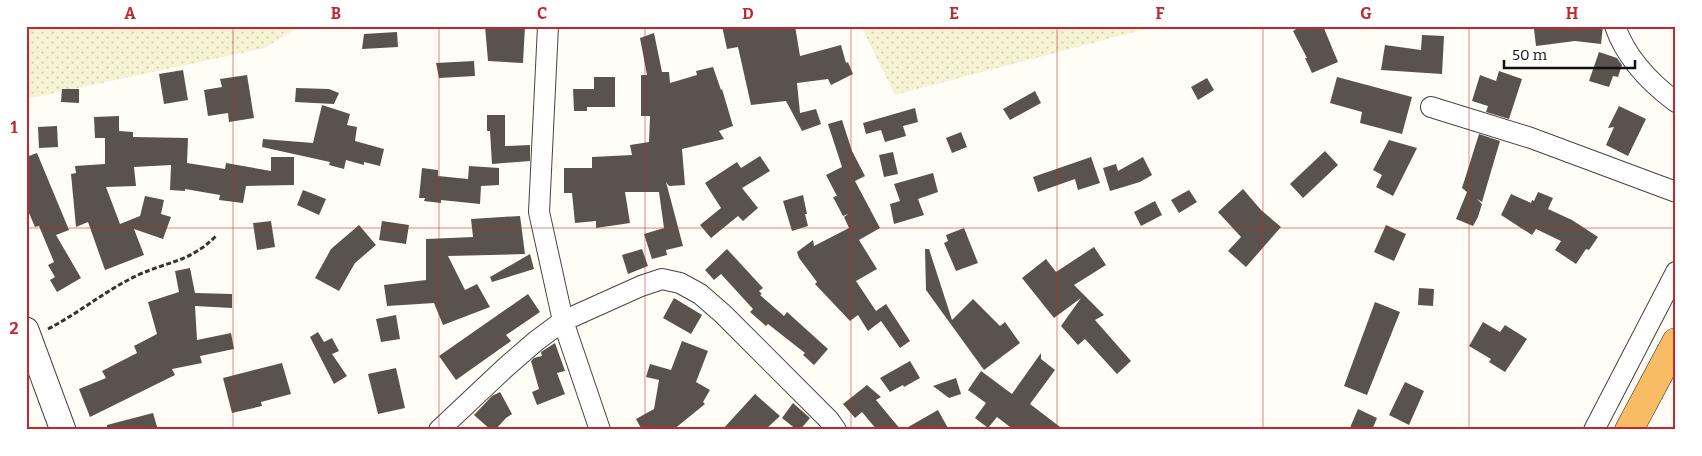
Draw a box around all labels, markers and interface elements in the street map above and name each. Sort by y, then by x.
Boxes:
text: A [124,4,136,23]
text: B [331,4,341,23]
text: C [537,4,547,23]
text: D [742,4,754,23]
text: E [949,4,959,23]
text: F [1156,4,1165,23]
text: G [1360,4,1372,23]
text: H [1566,4,1579,23]
scale bar [1504,38,1636,70]
text: 50 m [1512,46,1548,64]
text: 1 [11,118,18,137]
text: 2 [9,319,19,338]

